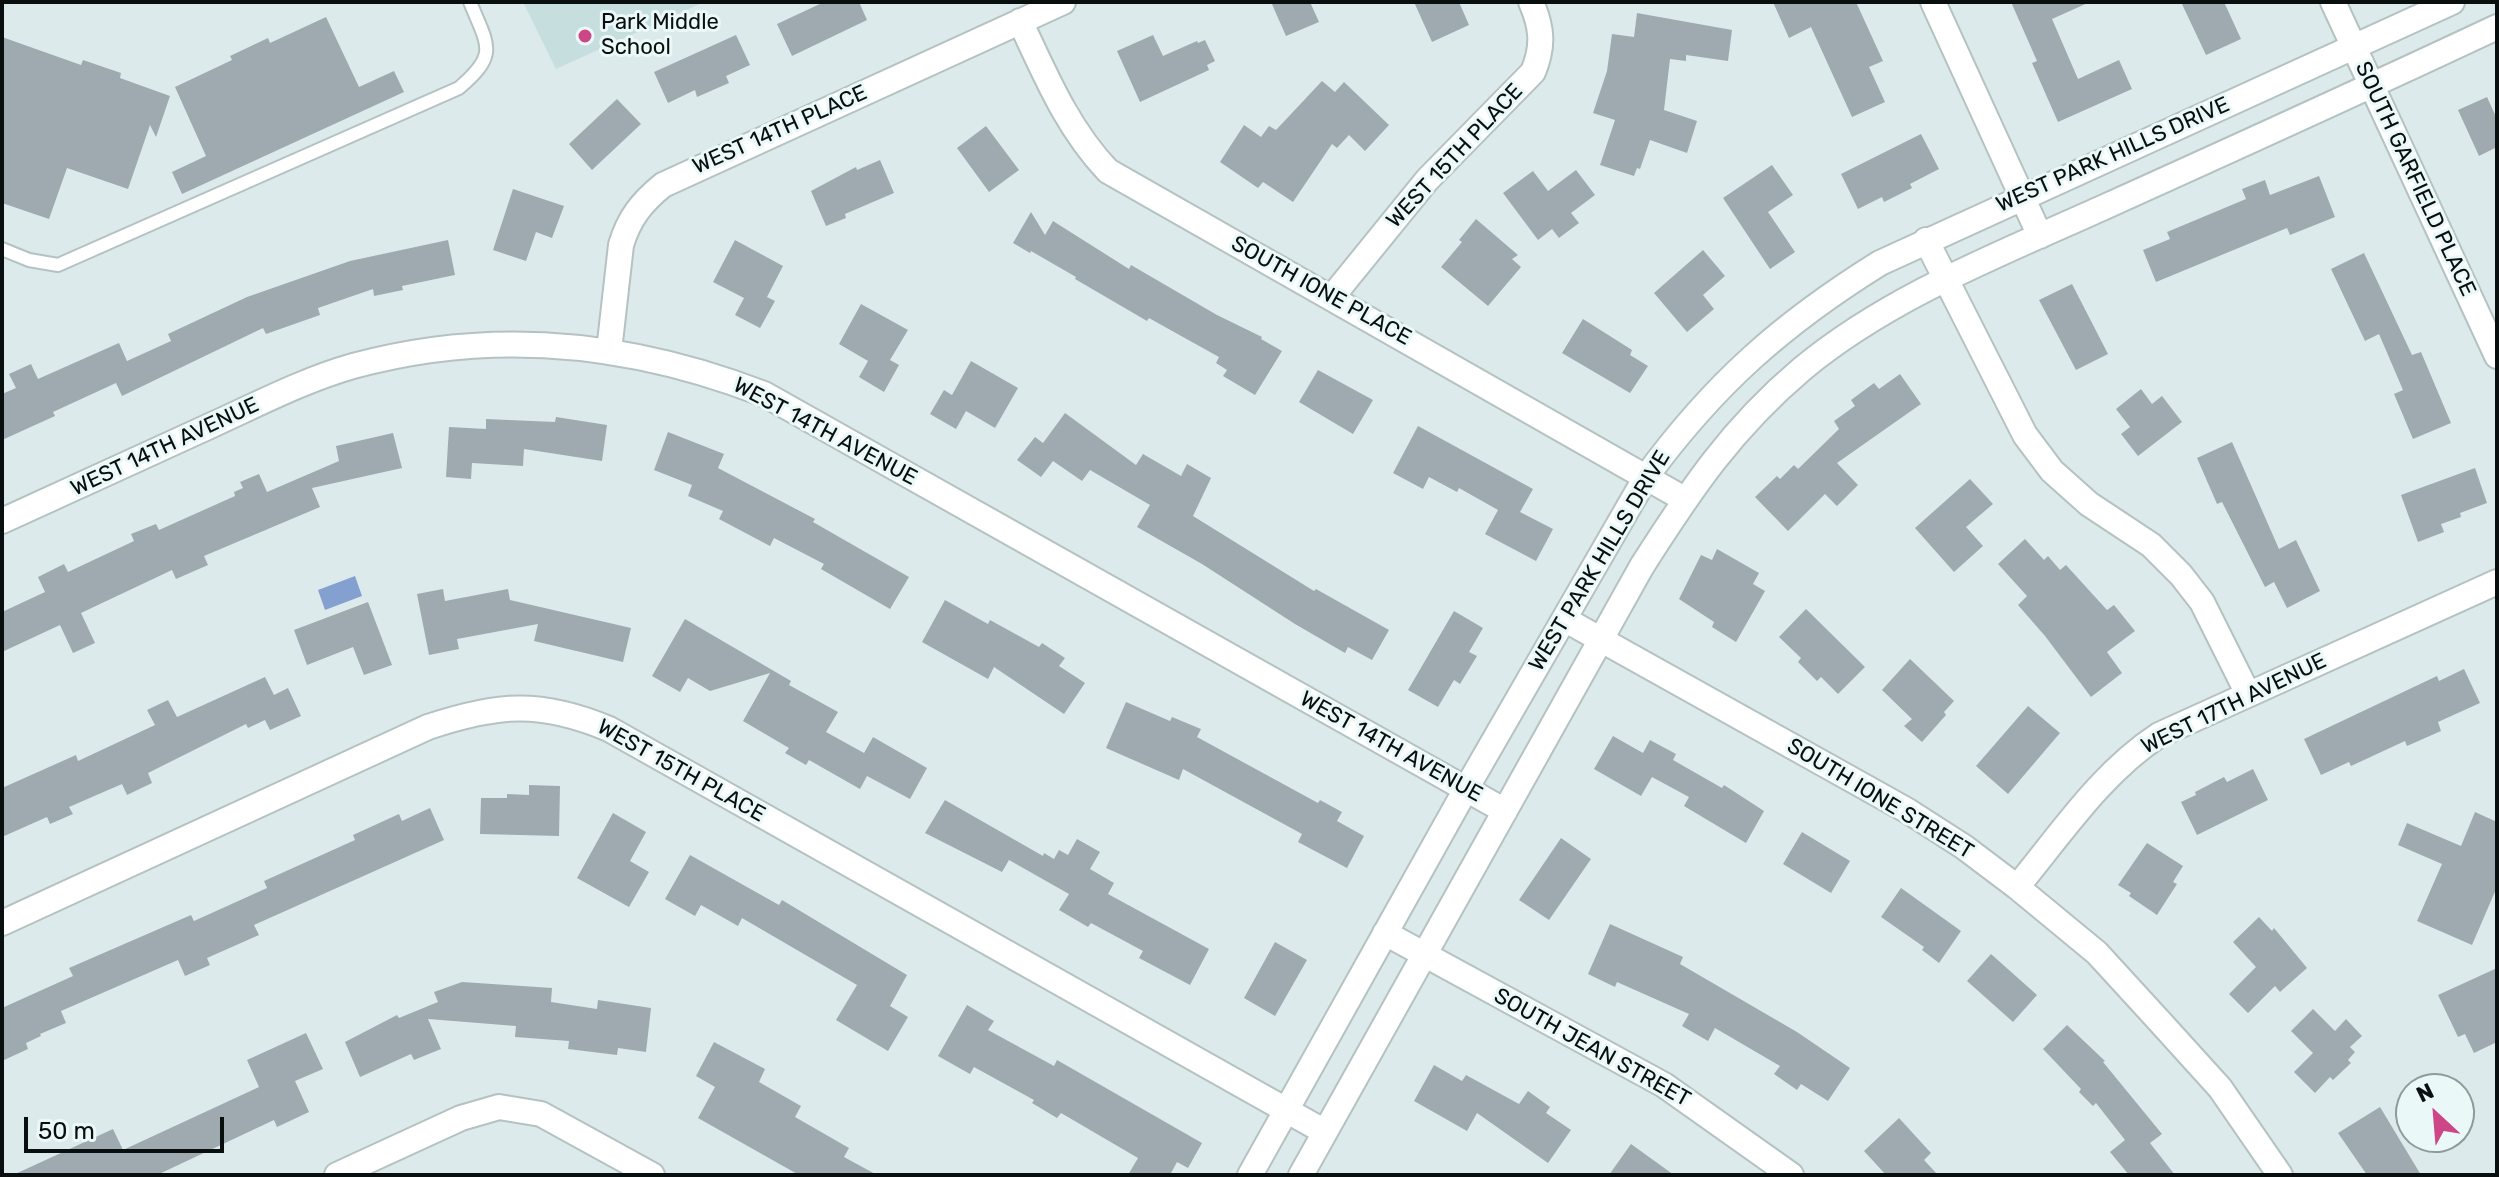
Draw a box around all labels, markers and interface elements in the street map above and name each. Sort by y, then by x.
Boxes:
place label: Park Middle School [601,10,719,62]
marker: Park Middle School [576,27,594,45]
street label: SOUTH GARFIELD PLACE [2349,58,2481,300]
street label: WEST 15TH PLACE [1381,78,1529,234]
street label: WEST 14TH PLACE [689,80,871,180]
street label: WEST PARK HILLS DRIVE [1992,92,2234,218]
street label: SOUTH IONE PLACE [1226,231,1416,351]
street label: WEST 14TH AVENUE [729,372,921,492]
street label: WEST 14TH AVENUE [67,392,263,502]
street label: WEST PARK HILLS DRIVE [1524,446,1676,676]
street label: WEST 17TH AVENUE [2137,648,2331,760]
street label: WEST 14TH AVENUE [1295,686,1487,808]
street label: WEST 15TH PLACE [592,714,770,828]
street label: SOUTH IONE STREET [1782,733,1978,865]
street label: SOUTH JEAN STREET [1489,983,1695,1113]
north arrow [2395,1073,2475,1153]
text: N [2412,1077,2438,1108]
scale bar [28,1101,228,1151]
text: 50 m [38,1117,95,1145]

